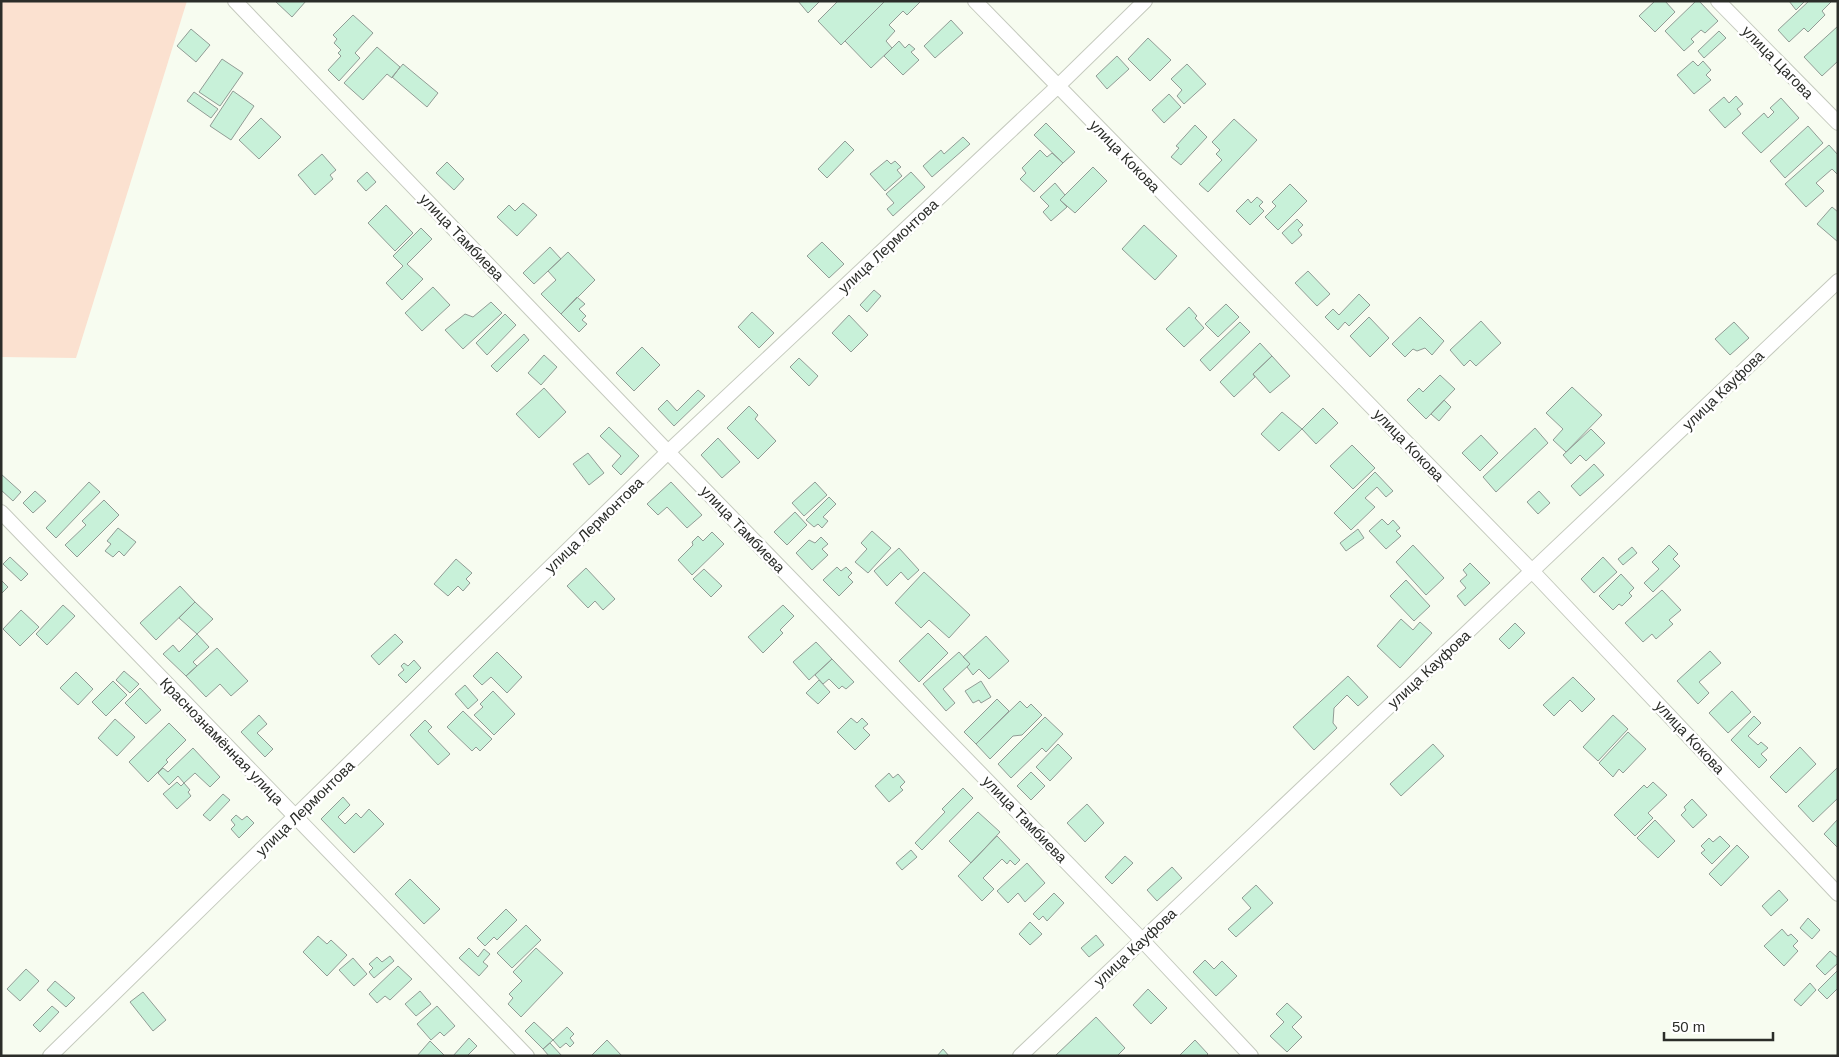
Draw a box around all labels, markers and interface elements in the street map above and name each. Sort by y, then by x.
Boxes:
street label: улица Цагова [1739,22,1817,102]
street label: улица Кокова [1086,116,1164,196]
street label: улица Тамбиева [416,190,508,284]
street label: улица Лермонтова [835,195,942,297]
street label: улица Кауфова [1679,346,1768,433]
street label: улица Кокова [1370,405,1448,485]
street label: улица Лермонтова [541,473,647,576]
street label: улица Тамбиева [697,482,789,576]
street label: улица Кауфова [1384,626,1474,712]
street label: Краснознамённая улица [157,674,288,809]
street label: улица Кокова [1652,697,1729,778]
street label: улица Лермонтова [252,756,358,859]
street label: улица Тамбиева [979,772,1071,866]
street label: улица Кауфова [1090,904,1180,990]
scale bar [1664,1010,1773,1042]
text: 50 m [1672,1018,1705,1035]

